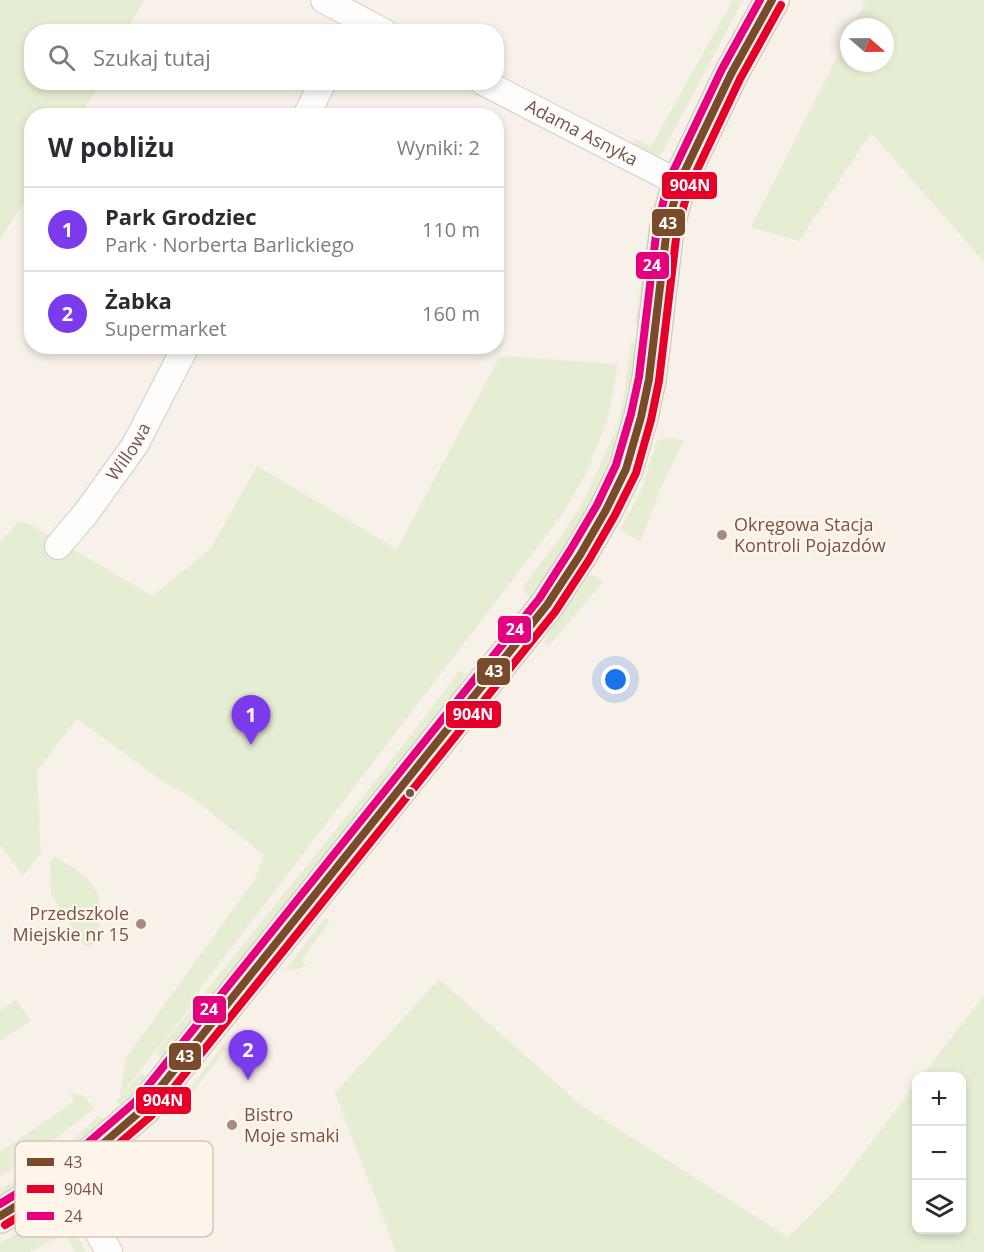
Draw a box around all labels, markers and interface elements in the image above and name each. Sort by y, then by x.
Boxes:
north arrow [840,18,894,72]
search box [24,24,504,90]
icon: search [45,41,78,74]
text: Szukaj tutaj [93,42,211,72]
street label: Adama Asnyka [522,93,642,171]
text: W pobliżu [48,129,175,165]
text: Wyniki: 2 [397,134,480,161]
line badge: 904N [661,171,718,200]
text: 904N [670,174,710,196]
text: Park Grodziec [105,201,257,231]
line badge: 43 [651,208,686,237]
text: 43 [659,212,677,234]
text: 1 [62,216,73,243]
text: 110 m [422,216,480,243]
text: Park · Norberta Barlickiego [105,231,354,258]
line badge: 24 [635,251,670,280]
text: 24 [643,254,661,276]
text: Żabka [105,285,172,315]
text: 2 [62,300,73,327]
text: 160 m [422,300,480,327]
text: Supermarket [105,315,227,342]
street label: Willowa [100,418,156,485]
place label: Okręgowa Stacja Kontroli Pojazdów [734,512,886,557]
marker: Okręgowa Stacja Kontroli Pojazdów [715,528,729,542]
line badge: 24 [497,615,532,644]
text: 24 [506,618,524,640]
line badge: 43 [476,657,511,686]
text: 43 [485,660,503,682]
your location [601,665,630,694]
pin: 1 [232,696,270,745]
line badge: 904N [445,700,502,729]
text: 904N [453,703,493,725]
unlabelled marker [404,787,416,799]
place label: Przedszkole Miejskie nr 15 [13,901,129,946]
marker: Przedszkole Miejskie nr 15 [134,917,148,931]
line badge: 24 [192,995,227,1024]
text: 24 [200,998,218,1020]
pin: 2 [228,1030,268,1080]
line badge: 43 [168,1042,202,1071]
text: 43 [176,1045,194,1067]
map controls [912,1072,966,1234]
button: + [912,1072,966,1126]
line badge: 904N [135,1086,192,1115]
text: 904N [143,1089,183,1111]
place label: Bistro Moje smaki [244,1102,340,1147]
marker: Bistro Moje smaki [225,1118,239,1132]
button: − [912,1126,966,1180]
legend [15,1141,213,1237]
text: 43 [64,1151,82,1173]
text: 904N [64,1178,104,1200]
button: layers [912,1180,966,1234]
text: 24 [64,1205,82,1227]

